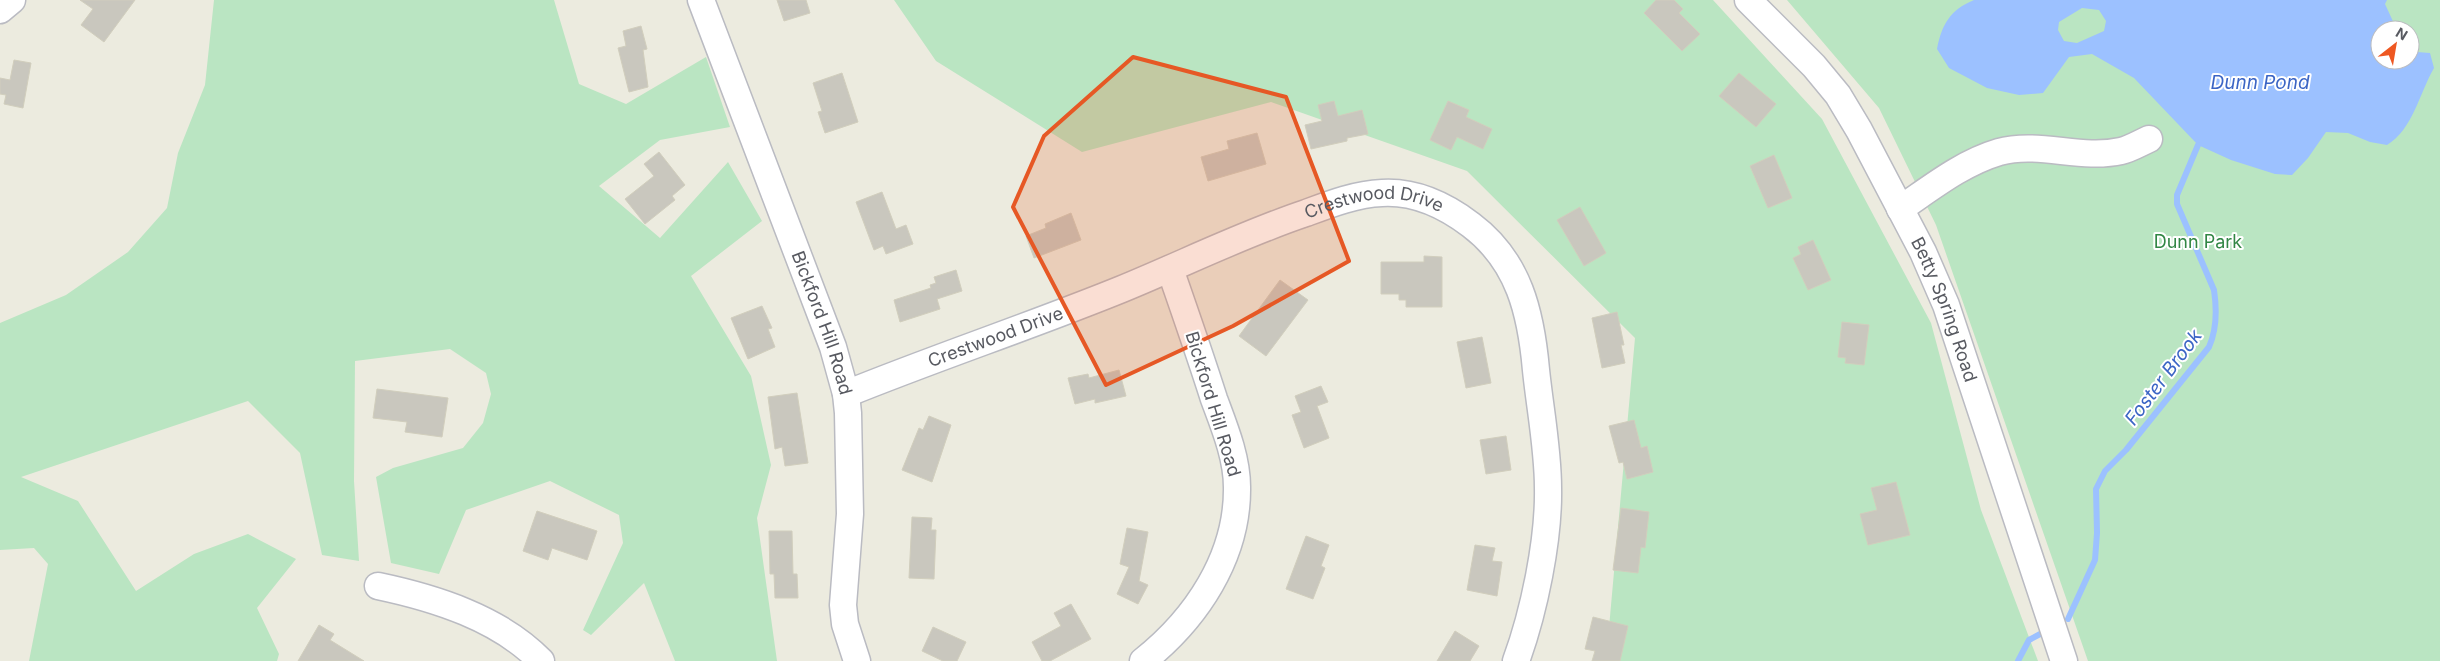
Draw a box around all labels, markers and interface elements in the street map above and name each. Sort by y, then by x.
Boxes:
north arrow [2370,20,2420,70]
text: N [2393,23,2411,43]
water label: Dunn Pond [2210,71,2310,94]
street label: Crestwood Drive [1301,182,1447,223]
park label: Dunn Park [2154,231,2242,252]
street label: Betty Spring Road [1907,233,1982,384]
street label: Bickford Hill Road [788,248,857,397]
street label: Crestwood Drive [925,302,1066,371]
water label: Foster Brook [2120,324,2207,430]
street label: Bickford Hill Road [1181,329,1246,479]

